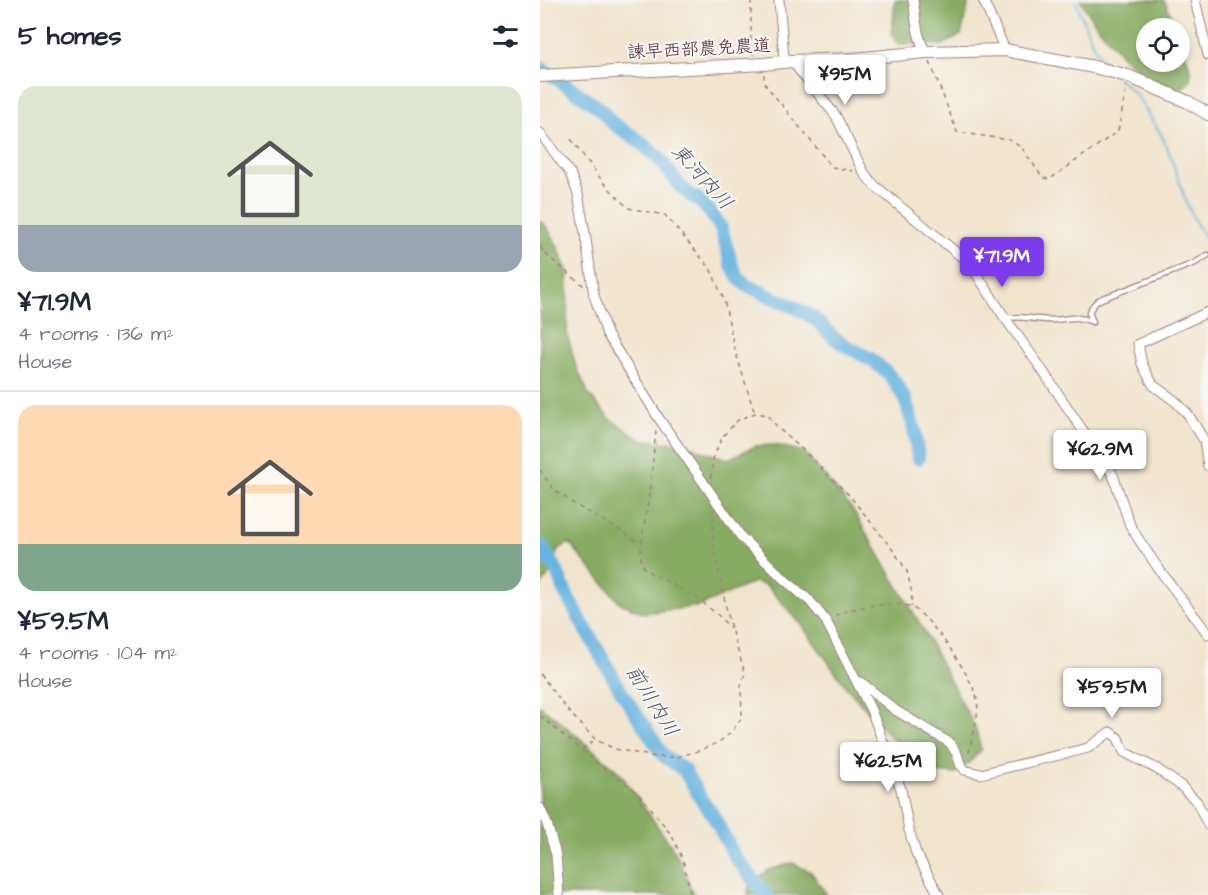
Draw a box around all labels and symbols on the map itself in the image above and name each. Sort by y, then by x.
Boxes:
street label: 諫早西部農免農道 [626,33,772,65]
pin: ¥95M [809,55,881,106]
water label: 東河内川 [665,138,739,216]
pin: ¥71.9M [953,237,1051,288]
pin: ¥62.9M [1051,430,1149,481]
water label: 前川内川 [619,660,685,742]
pin: ¥59.5M [1063,668,1161,719]
pin: ¥62.5M [839,742,937,793]

